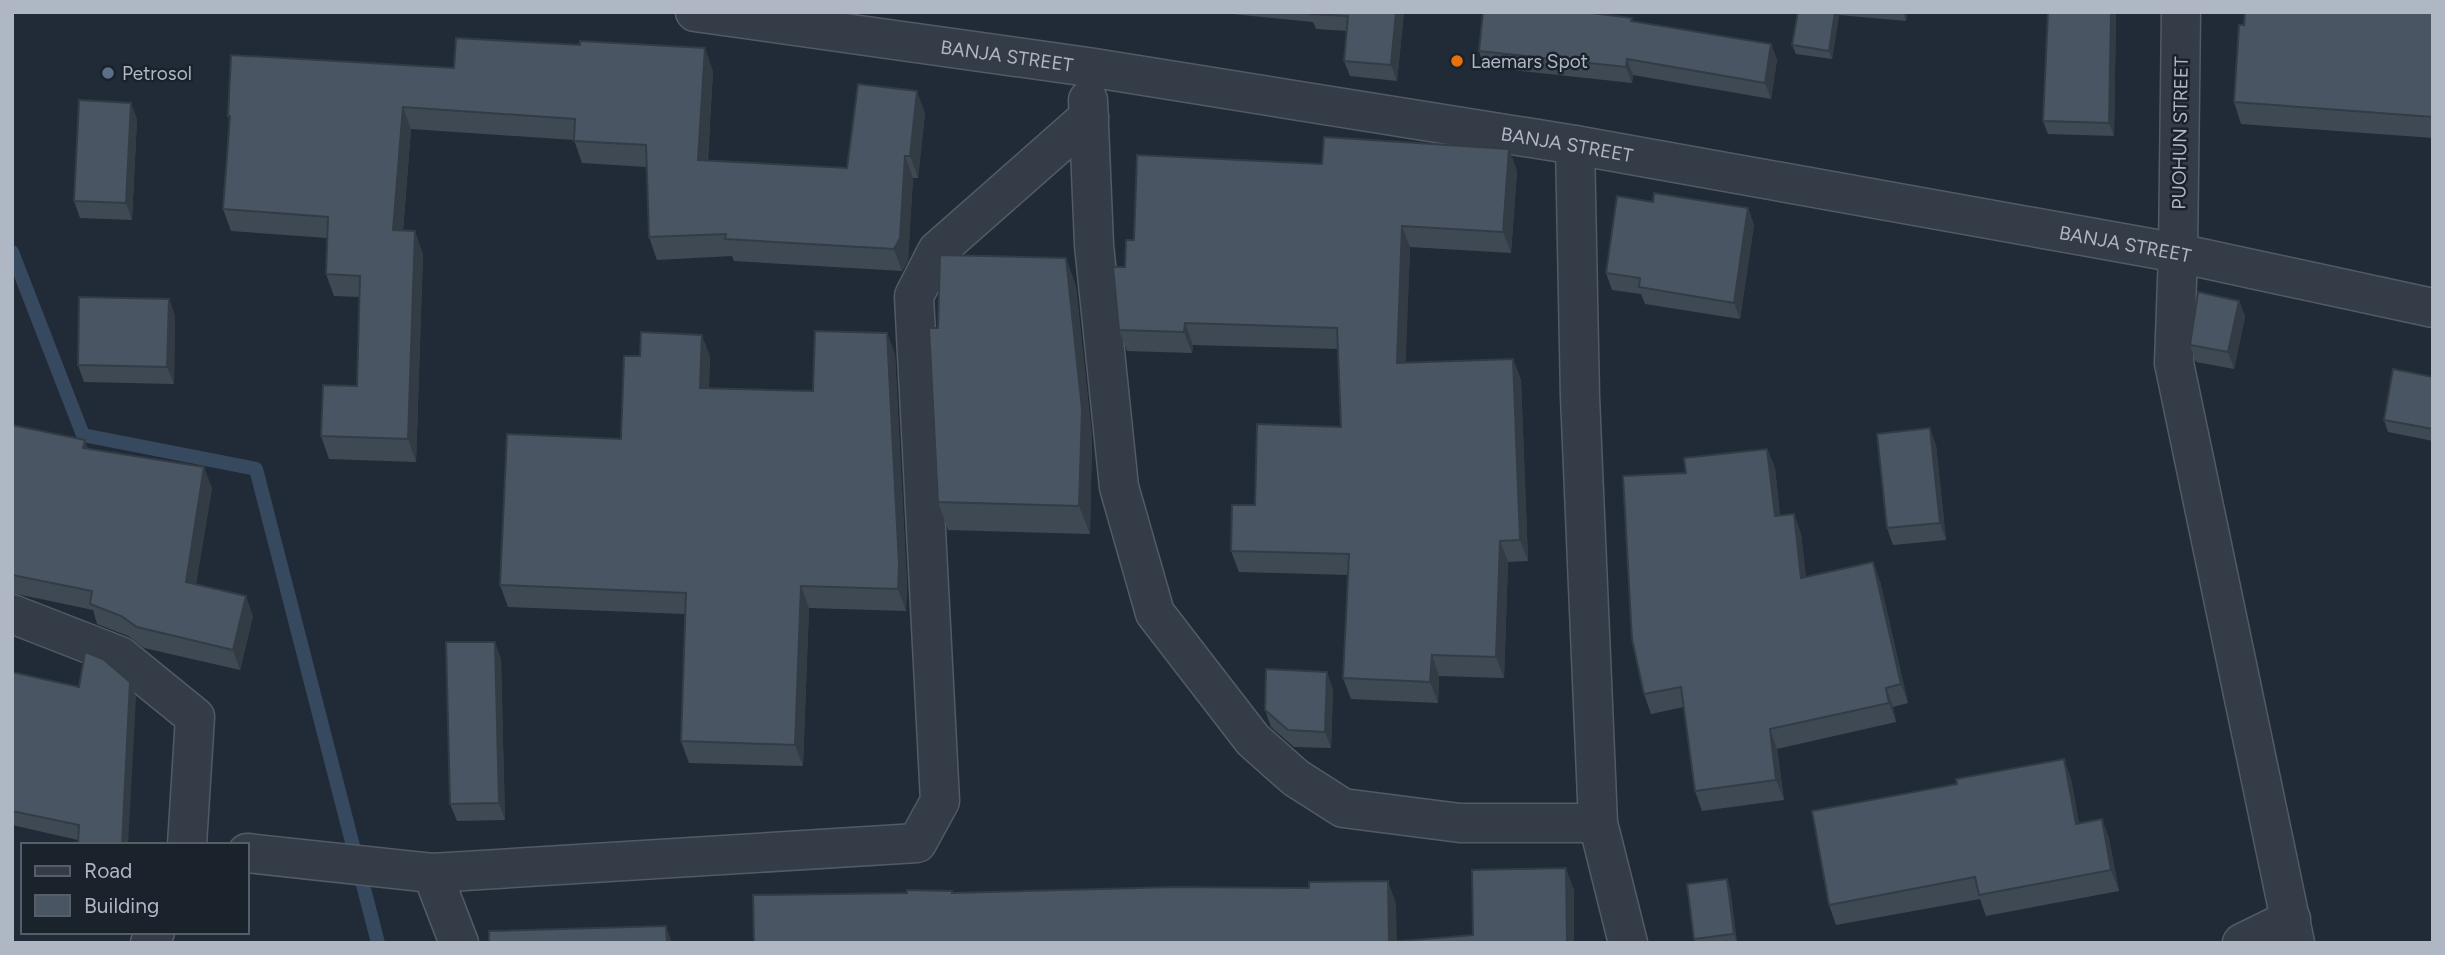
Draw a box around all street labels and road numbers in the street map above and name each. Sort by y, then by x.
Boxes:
street label: BANJA STREET [939,35,1075,76]
street label: PUOHUN STREET [2167,56,2193,210]
street label: BANJA STREET [1499,122,1635,167]
street label: BANJA STREET [2057,220,2194,267]

